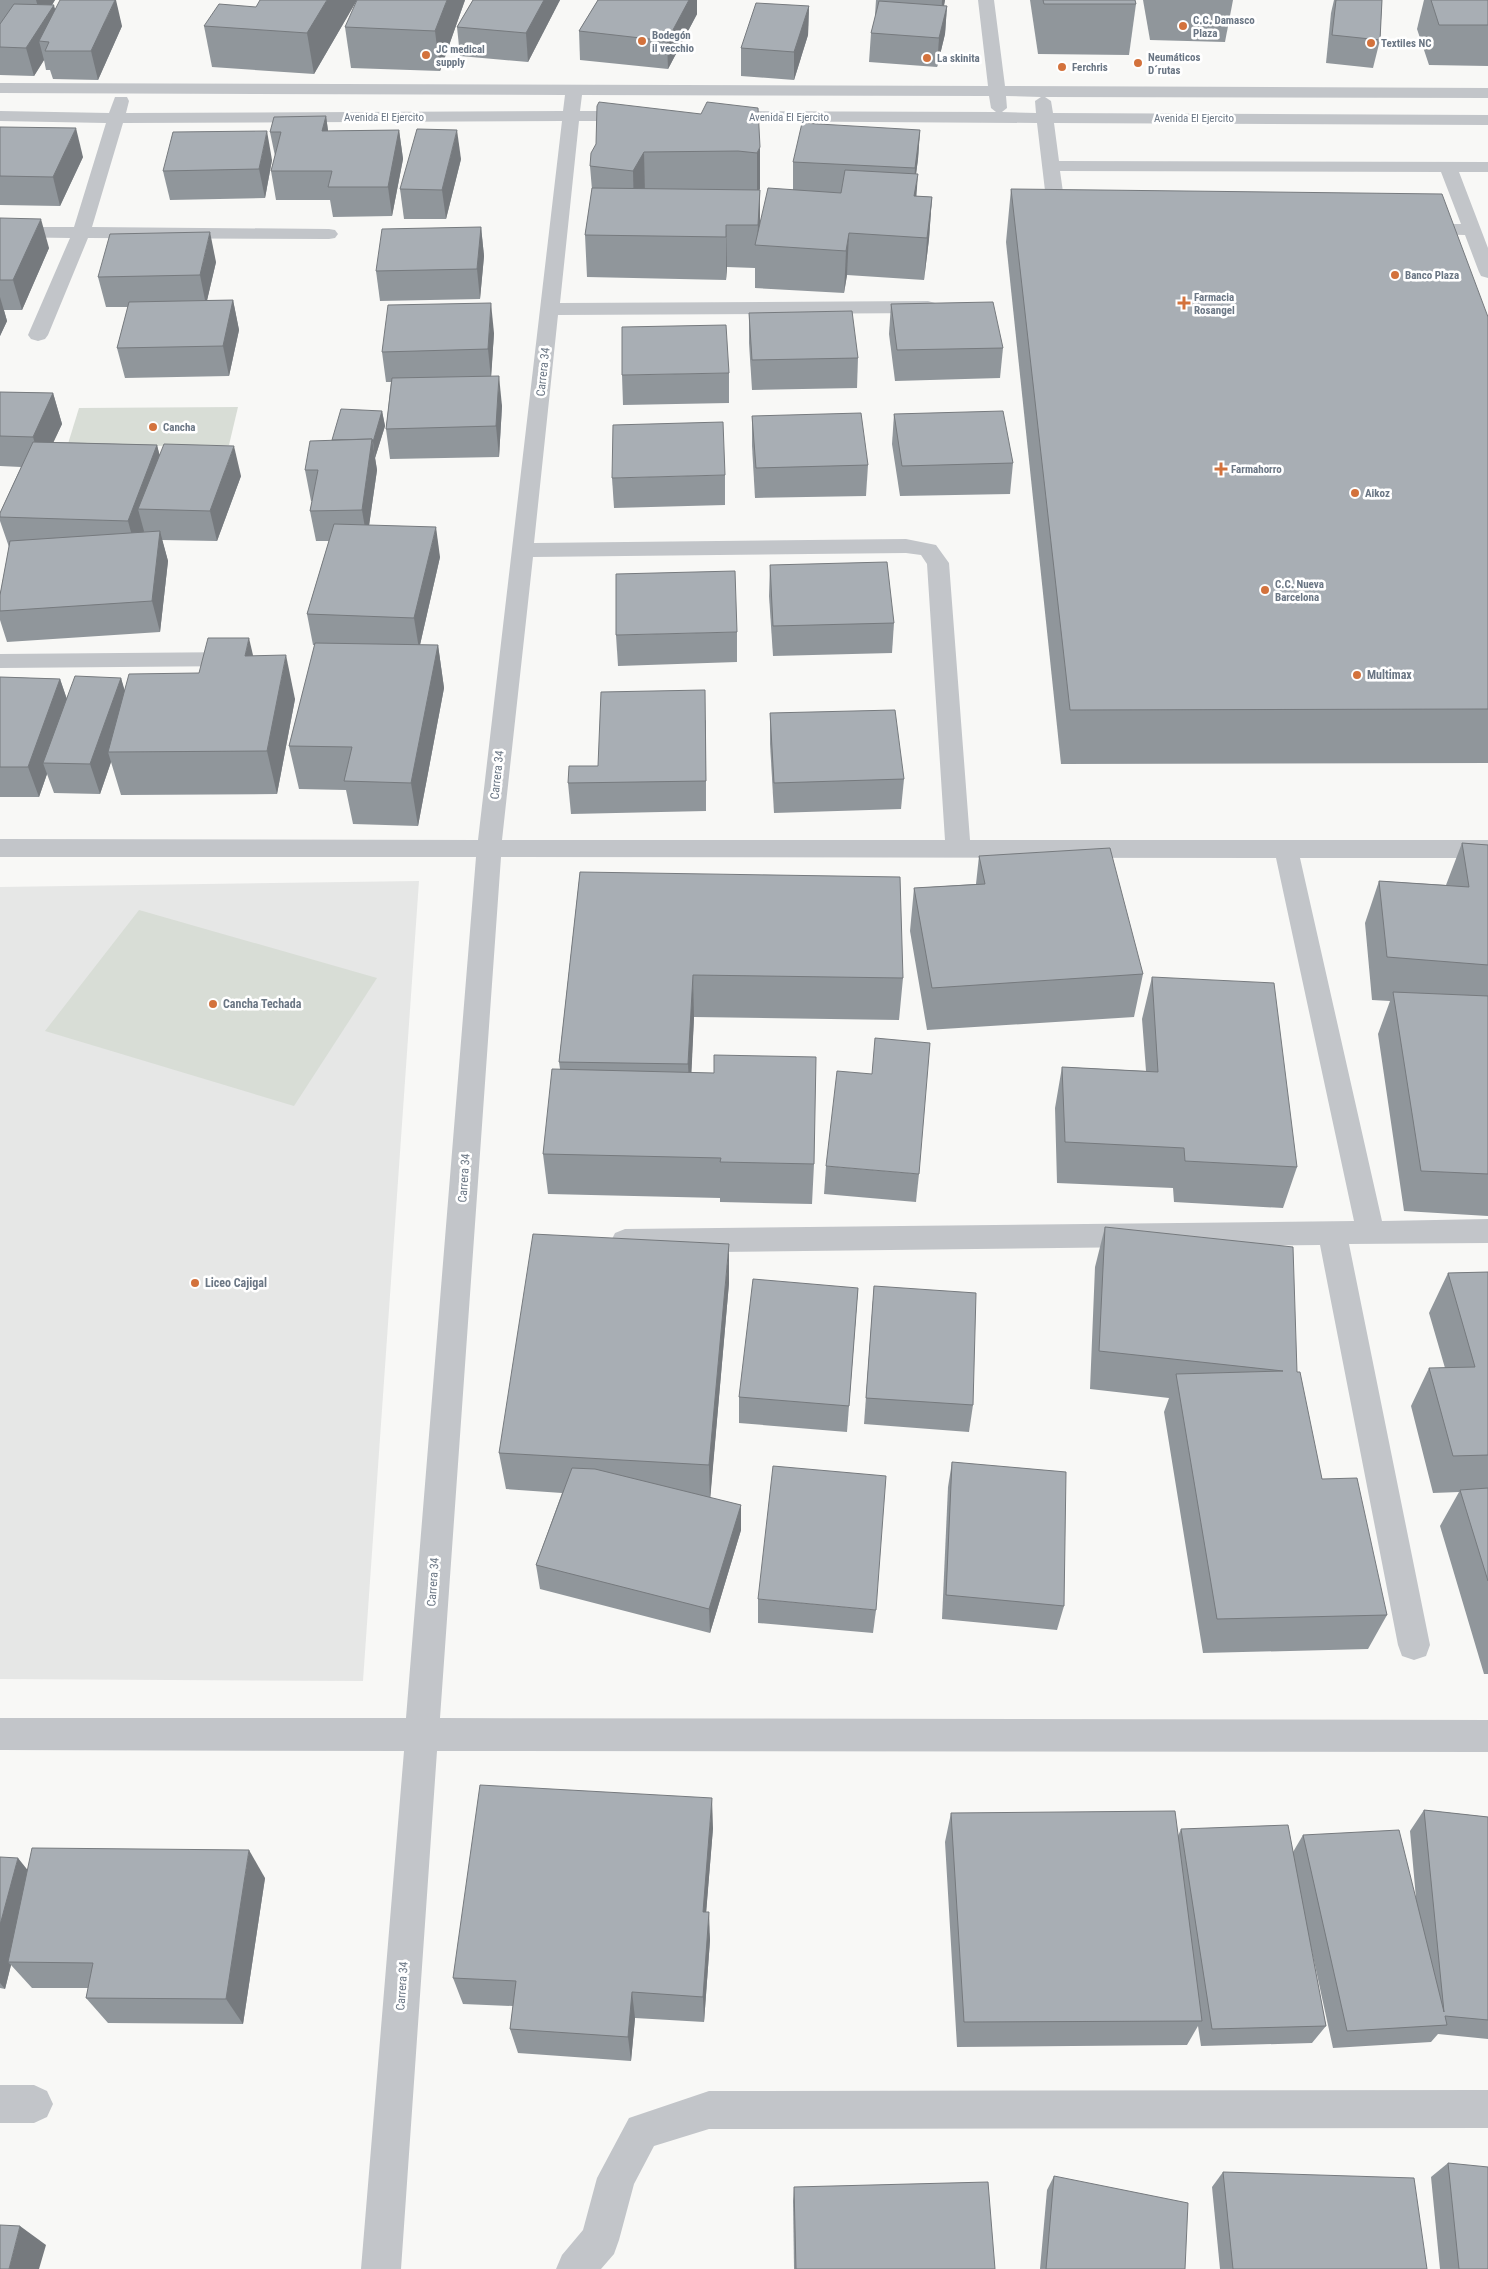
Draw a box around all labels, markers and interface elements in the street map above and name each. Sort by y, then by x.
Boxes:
place label: C.C. Damasco Plaza [1193,14,1255,40]
marker: C.C. Damasco Plaza [1177,20,1189,32]
place label: Bodegón il vecchio [652,29,695,55]
marker: Bodegón il vecchio [636,35,648,47]
marker: Textiles NC [1365,37,1377,49]
place label: Textiles NC [1381,37,1431,50]
place label: JC medical supply [436,43,485,69]
marker: JC medical supply [420,49,432,61]
place label: Neumáticos D´rutas [1148,51,1200,77]
marker: La skinita [921,52,933,64]
place label: La skinita [937,52,980,65]
marker: Neumáticos D´rutas [1132,57,1144,69]
marker: Ferchris [1056,61,1068,73]
place label: Ferchris [1072,61,1108,74]
street label: Avenida El Ejercito [344,111,425,124]
street label: Avenida El Ejercito [749,111,830,124]
street label: Avenida El Ejercito [1154,112,1235,125]
marker: Banco Plaza [1389,269,1401,281]
place label: Banco Plaza [1405,269,1459,282]
place label: Farmacia Rosangel [1194,291,1235,317]
marker: Farmacia Rosangel [1178,297,1190,309]
street label: Carrera 34 [533,347,553,397]
marker: Cancha [147,421,159,433]
place label: Cancha [163,421,196,434]
marker: Farmahorro [1215,463,1227,475]
place label: Farmahorro [1231,463,1282,476]
marker: Aikoz [1349,487,1361,499]
place label: Aikoz [1365,487,1390,500]
place label: C.C. Nueva Barcelona [1275,578,1324,604]
marker: C.C. Nueva Barcelona [1259,584,1271,596]
place label: Multimax [1367,668,1412,682]
marker: Multimax [1351,669,1363,681]
street label: Carrera 34 [487,750,507,800]
place label: Cancha Techada [223,997,302,1011]
marker: Cancha Techada [207,998,219,1010]
street label: Carrera 34 [455,1153,473,1203]
place label: Liceo Cajigal [205,1276,267,1290]
marker: Liceo Cajigal [189,1277,201,1289]
street label: Carrera 34 [424,1557,442,1607]
street label: Carrera 34 [393,1961,411,2011]

